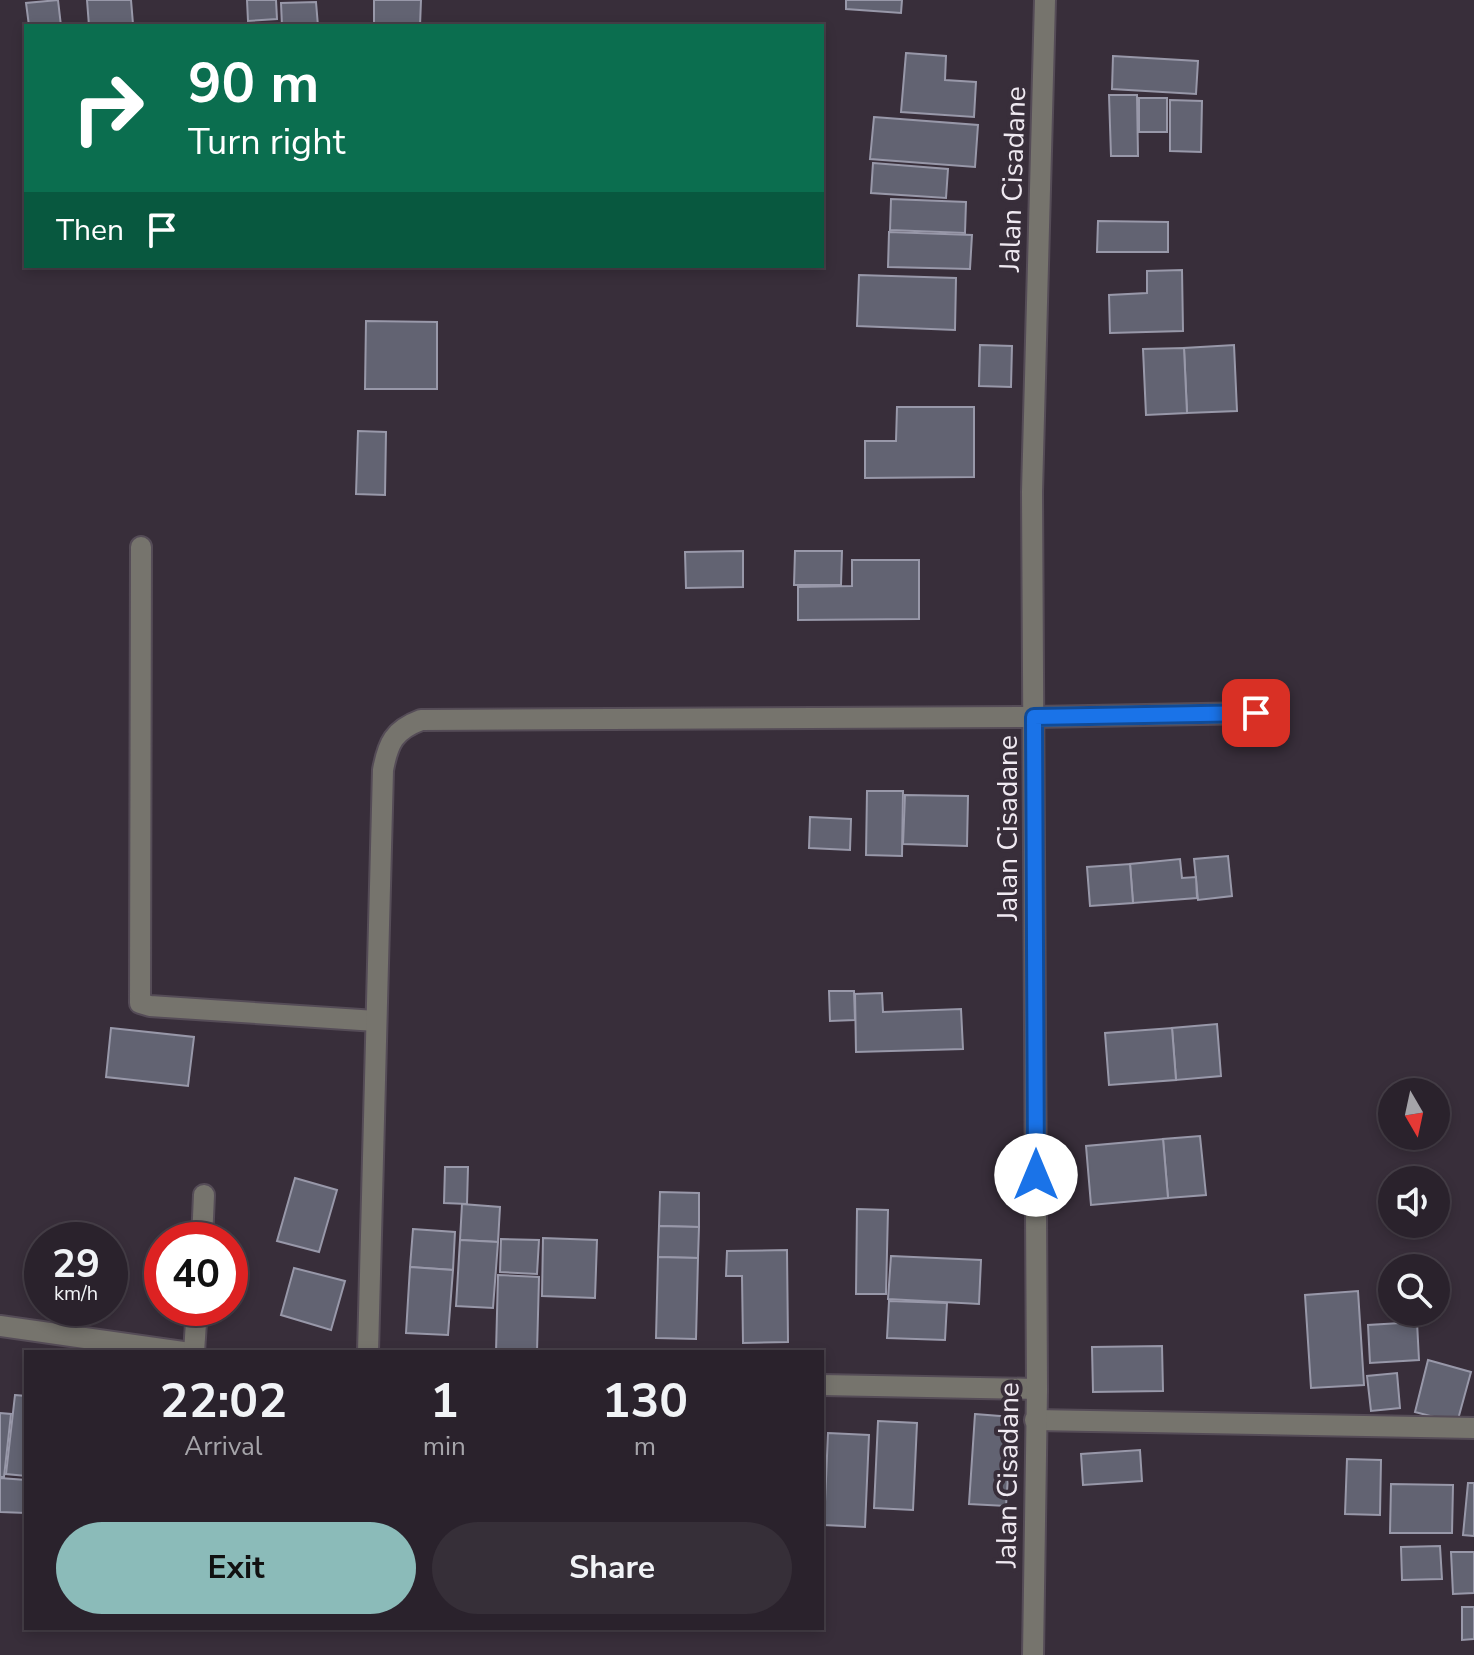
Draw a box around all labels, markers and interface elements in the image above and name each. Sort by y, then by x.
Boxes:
text: 90 m [188,45,319,122]
icon: right [56,56,160,160]
street label: Jalan Cisadane [991,86,1035,274]
text: Turn right [188,118,345,167]
icon: arrive [140,208,184,252]
text: Then [56,210,124,251]
pin [1222,679,1290,747]
icon: arrive [1234,691,1278,735]
street label: Jalan Cisadane [989,735,1027,922]
north arrow [1378,1078,1450,1150]
map controls [1378,1078,1450,1326]
position arrow [994,1133,1078,1217]
button: sound [1378,1166,1450,1238]
speed limit sign: 40 [144,1222,248,1326]
text: 29 [52,1237,100,1291]
button: search [1378,1254,1450,1326]
text: km/h [54,1280,98,1307]
text: 22:02 [160,1368,287,1434]
text: 1 [430,1368,459,1434]
text: 130 [602,1368,688,1434]
street label: Jalan Cisadane [987,1382,1029,1569]
text: Arrival [184,1429,263,1464]
text: min [423,1429,466,1464]
text: m [634,1429,656,1464]
button: Exit [56,1522,416,1614]
button: Share [432,1522,792,1614]

